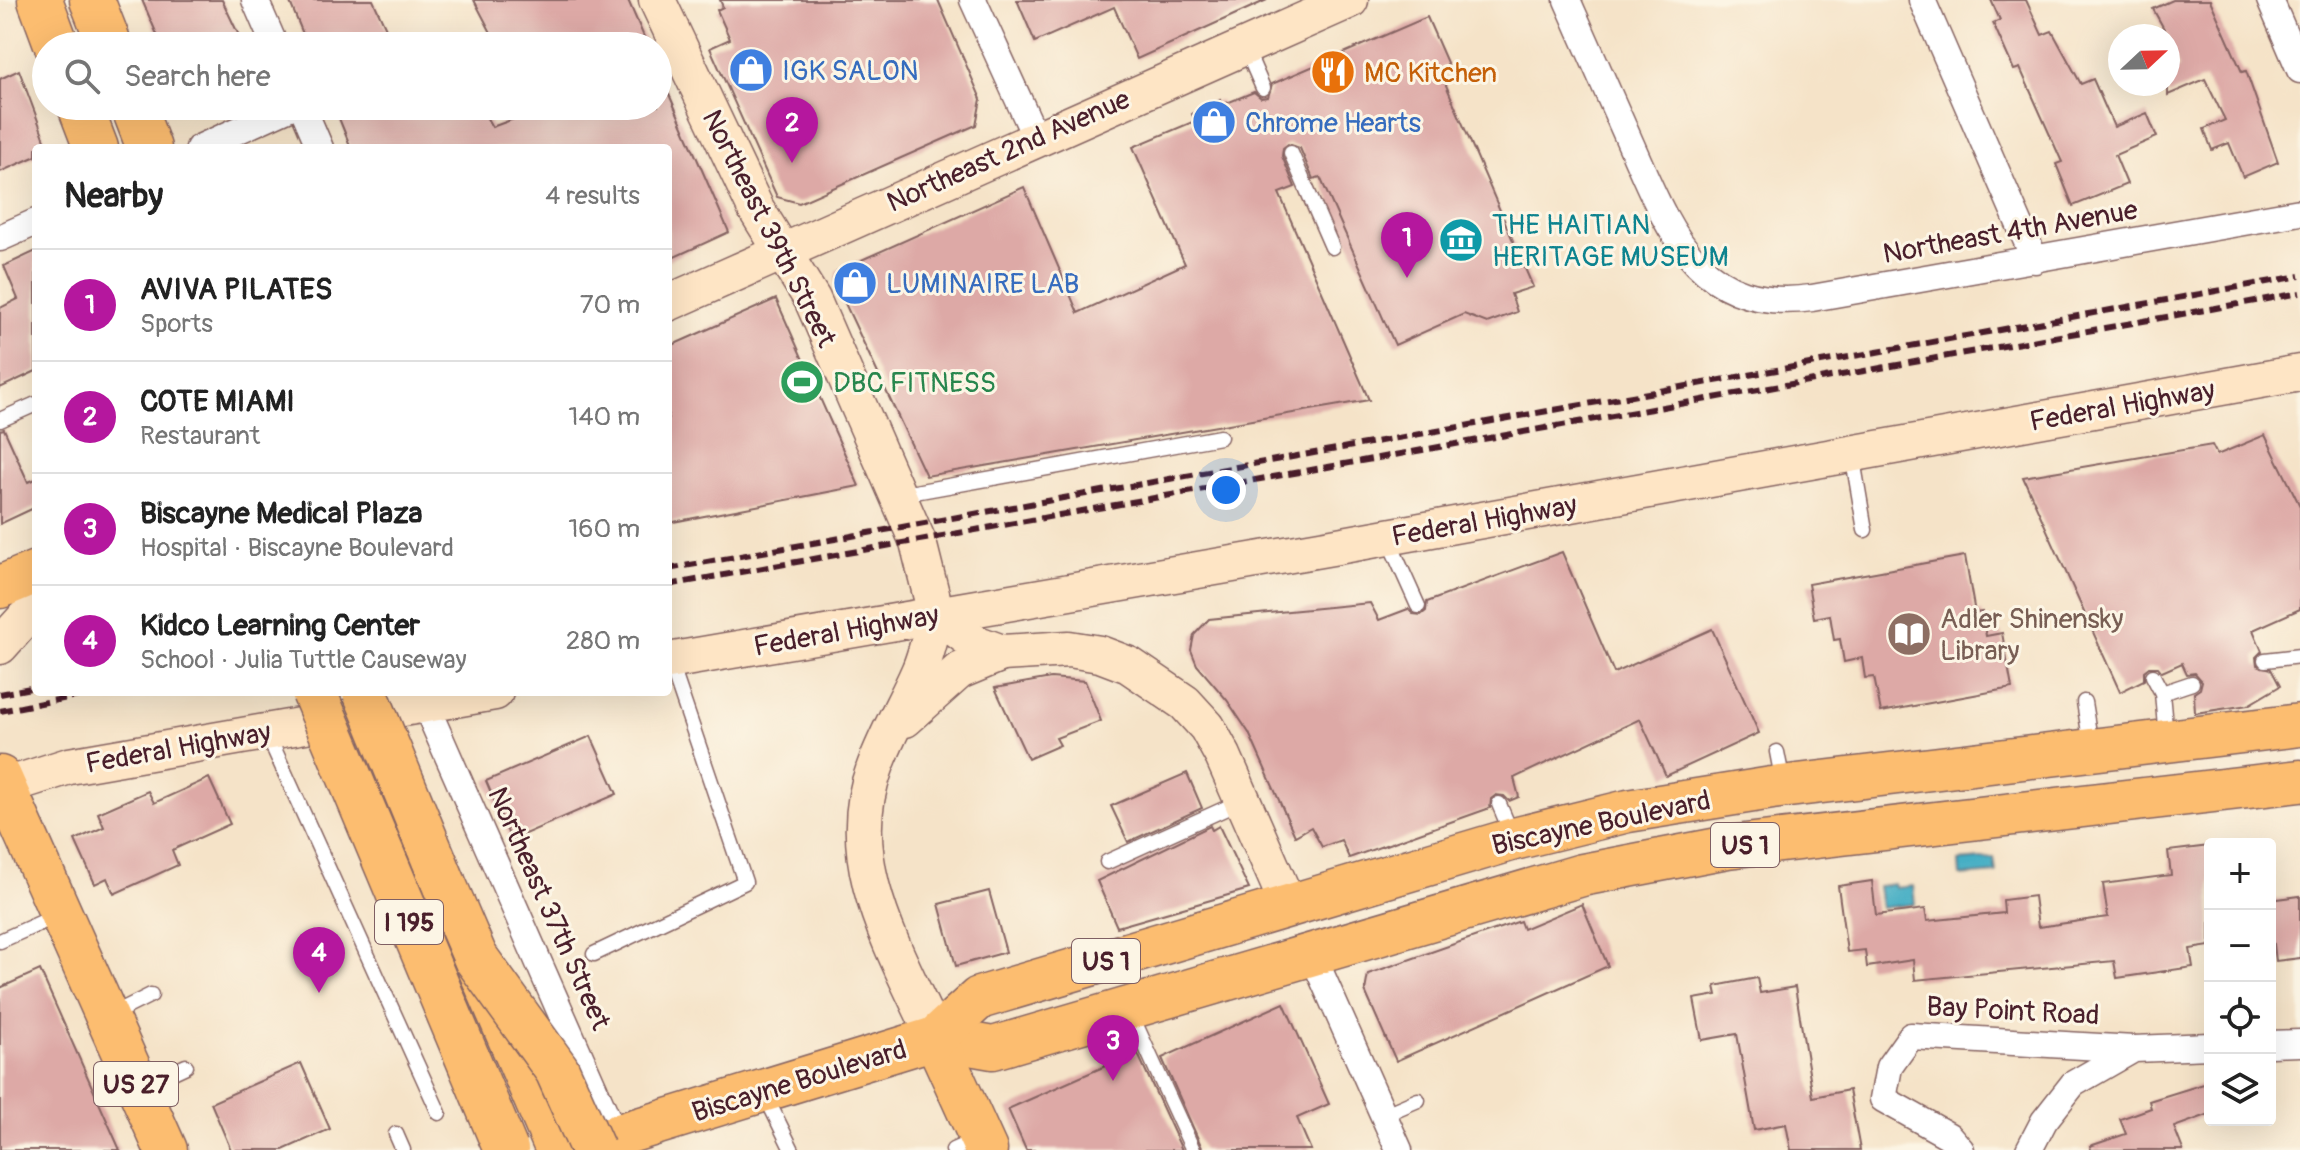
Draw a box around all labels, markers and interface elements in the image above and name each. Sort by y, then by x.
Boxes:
north arrow [2108,24,2180,96]
search box [32,32,672,120]
shop icon: IGK SALON [727,46,775,94]
restaurant icon: MC Kitchen [1309,48,1357,96]
icon: search [60,54,104,98]
place label: IGK SALON [782,54,918,89]
place label: MC Kitchen [1364,56,1497,91]
text: Search here [124,58,271,95]
street label: Northeast 2nd Avenue [882,82,1136,221]
pin: 2 [766,97,818,163]
shop icon: Chrome Hearts [1190,98,1238,146]
street label: Northeast 39th Street [694,104,844,354]
place label: Chrome Hearts [1245,106,1421,141]
text: Nearby [64,175,163,218]
text: 4 results [545,180,640,212]
street label: Northeast 4th Avenue [1880,193,2140,272]
place label: THE HAITIAN HERITAGE MUSEUM [1492,208,1729,275]
pin: 1 [1381,212,1433,278]
museum icon: THE HAITIAN HERITAGE MUSEUM [1437,216,1485,264]
shop icon: LUMINAIRE LAB [831,259,879,307]
place label: LUMINAIRE LAB [886,267,1079,302]
text: AVIVA PILATES [140,271,332,308]
text: 1 [85,289,95,321]
text: 70 m [580,289,640,321]
text: Sports [140,308,213,340]
sports icon: DBC FITNESS [778,358,826,406]
place label: DBC FITNESS [833,366,996,401]
street label: Federal Highway [2027,373,2218,440]
text: COTE MIAMI [140,383,295,420]
text: 2 [83,401,97,433]
text: 140 m [568,401,640,433]
text: Restaurant [140,420,260,452]
your location [1206,470,1246,510]
street label: Federal Highway [1389,488,1580,555]
text: Biscayne Medical Plaza [140,495,423,532]
text: 3 [83,513,97,545]
text: 160 m [568,513,640,545]
text: Hospital · Biscayne Boulevard [140,532,454,564]
street label: Federal Highway [751,598,942,665]
place label: Adler Shinensky Library [1940,602,2123,669]
text: Kidco Learning Center [140,607,420,644]
library icon: Adler Shinensky Library [1885,610,1933,658]
text: 4 [82,625,98,657]
text: 280 m [566,625,640,657]
text: School · Julia Tuttle Causeway [140,644,467,676]
street label: Federal Highway [83,715,274,782]
street label: Northeast 37th Street [479,782,618,1036]
street label: Biscayne Boulevard [1489,783,1714,864]
road number: US 1 [1711,823,1779,867]
map controls [2204,838,2276,1126]
button: + [2204,838,2276,910]
road number: I 195 [375,900,443,944]
button: − [2204,910,2276,982]
pin: 4 [293,927,345,993]
road number: US 1 [1072,939,1140,983]
button: locate [2204,982,2276,1054]
street label: Bay Point Road [1926,989,2100,1034]
pin: 3 [1087,1015,1139,1081]
street label: Biscayne Boulevard [688,1032,911,1131]
button: layers [2204,1054,2276,1126]
road number: US 27 [94,1062,178,1106]

